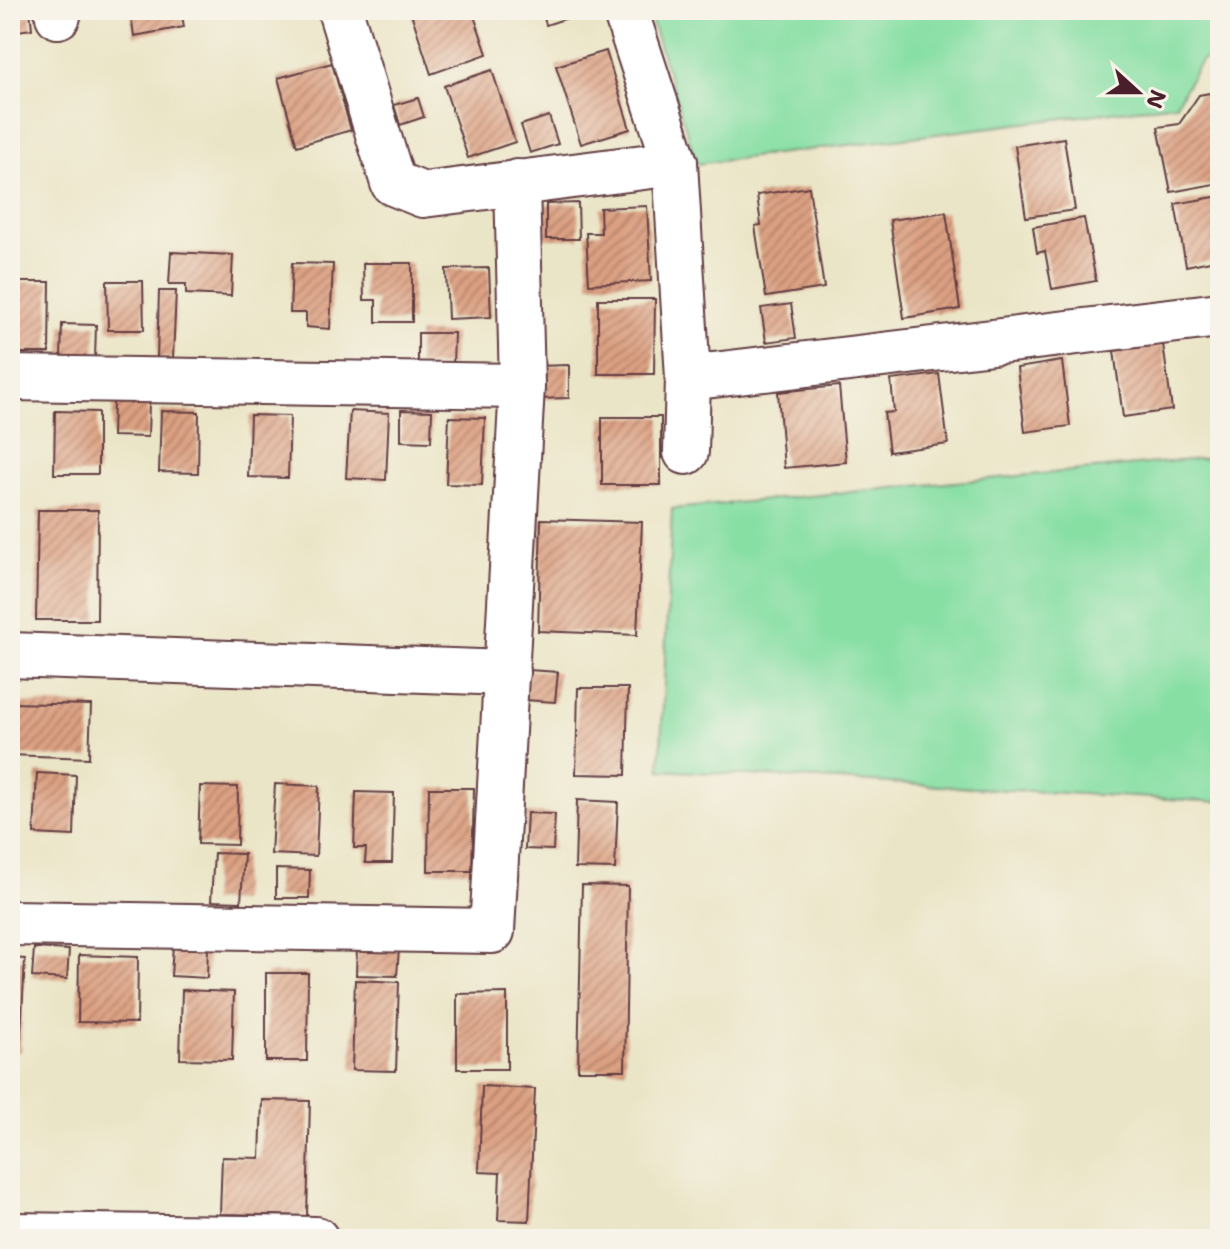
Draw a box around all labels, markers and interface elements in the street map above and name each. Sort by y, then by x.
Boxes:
north arrow [1098,52,1178,132]
text: N [1140,86,1173,112]

